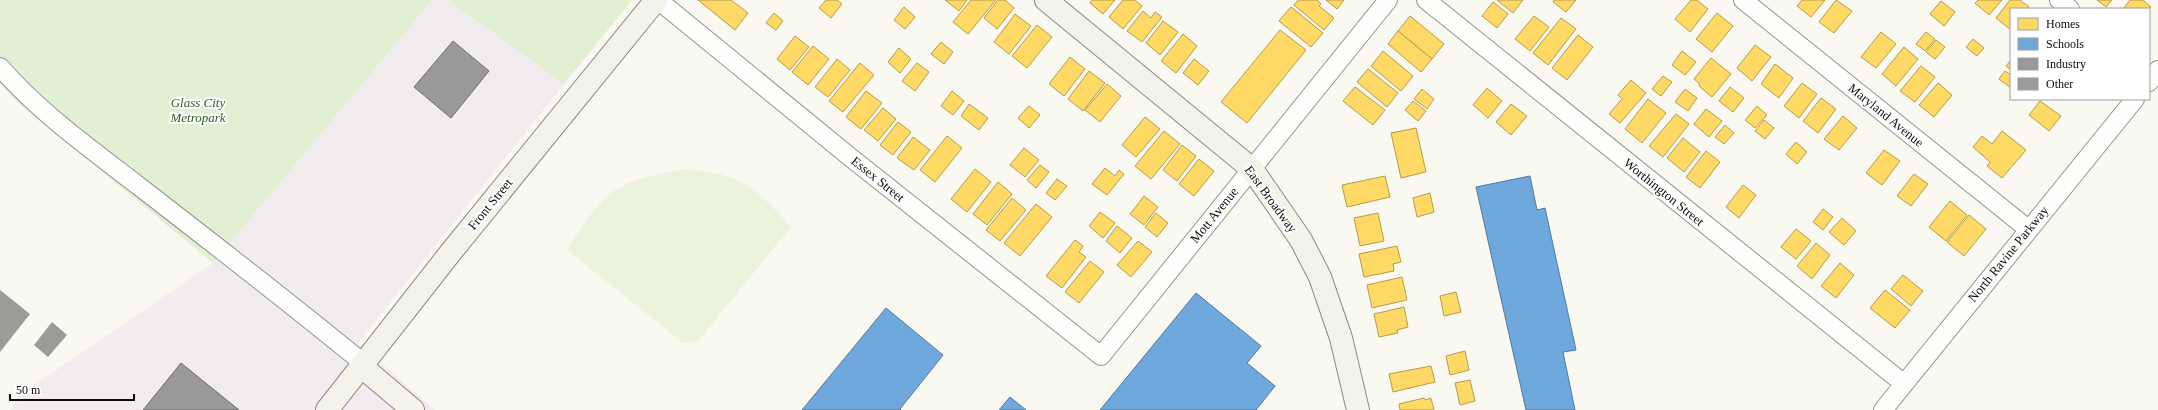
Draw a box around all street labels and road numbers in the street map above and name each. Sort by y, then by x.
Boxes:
street label: Maryland Avenue [1845,80,1927,150]
street label: Essex Street [848,153,908,205]
street label: Worthington Street [1621,155,1707,229]
street label: East Broadway [1242,163,1301,236]
street label: Front Street [465,175,515,233]
street label: Mott Avenue [1187,184,1241,246]
street label: North Ravine Parkway [1965,203,2052,305]

